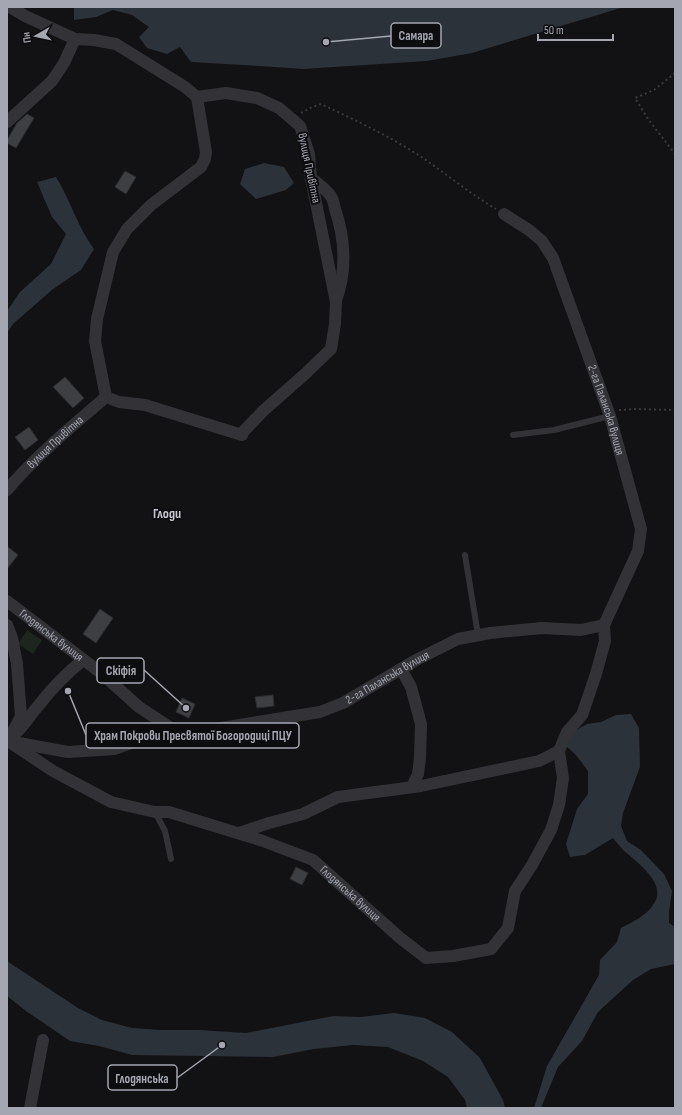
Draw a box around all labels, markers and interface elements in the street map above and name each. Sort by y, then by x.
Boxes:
north arrow [16,16,56,56]
scale bar [538,16,613,42]
callout: Самара [391,23,441,48]
text: 50 m [544,23,564,38]
text: Самара [399,28,433,44]
text: Пн [19,31,34,44]
street label: вулиця Привітна [294,132,324,205]
street label: 2-га Паланська вулиця [585,363,628,457]
street label: вулиця Привітна [24,412,87,471]
district label: Глоди [153,505,181,522]
street label: Глодянська вулиця [16,606,87,664]
street label: 2-га Паланська вулиця [343,647,432,707]
callout: Скіфія [97,658,144,683]
text: Скіфія [106,663,136,679]
callout: Храм Покрови Пресвятої Богородиці ПЦУ [86,723,299,748]
text: Храм Покрови Пресвятої Богородиці ПЦУ [93,728,293,744]
street label: Глодянська вулиця [317,862,384,925]
callout: Глодянська [108,1065,177,1090]
text: Глодянська [115,1071,169,1087]

